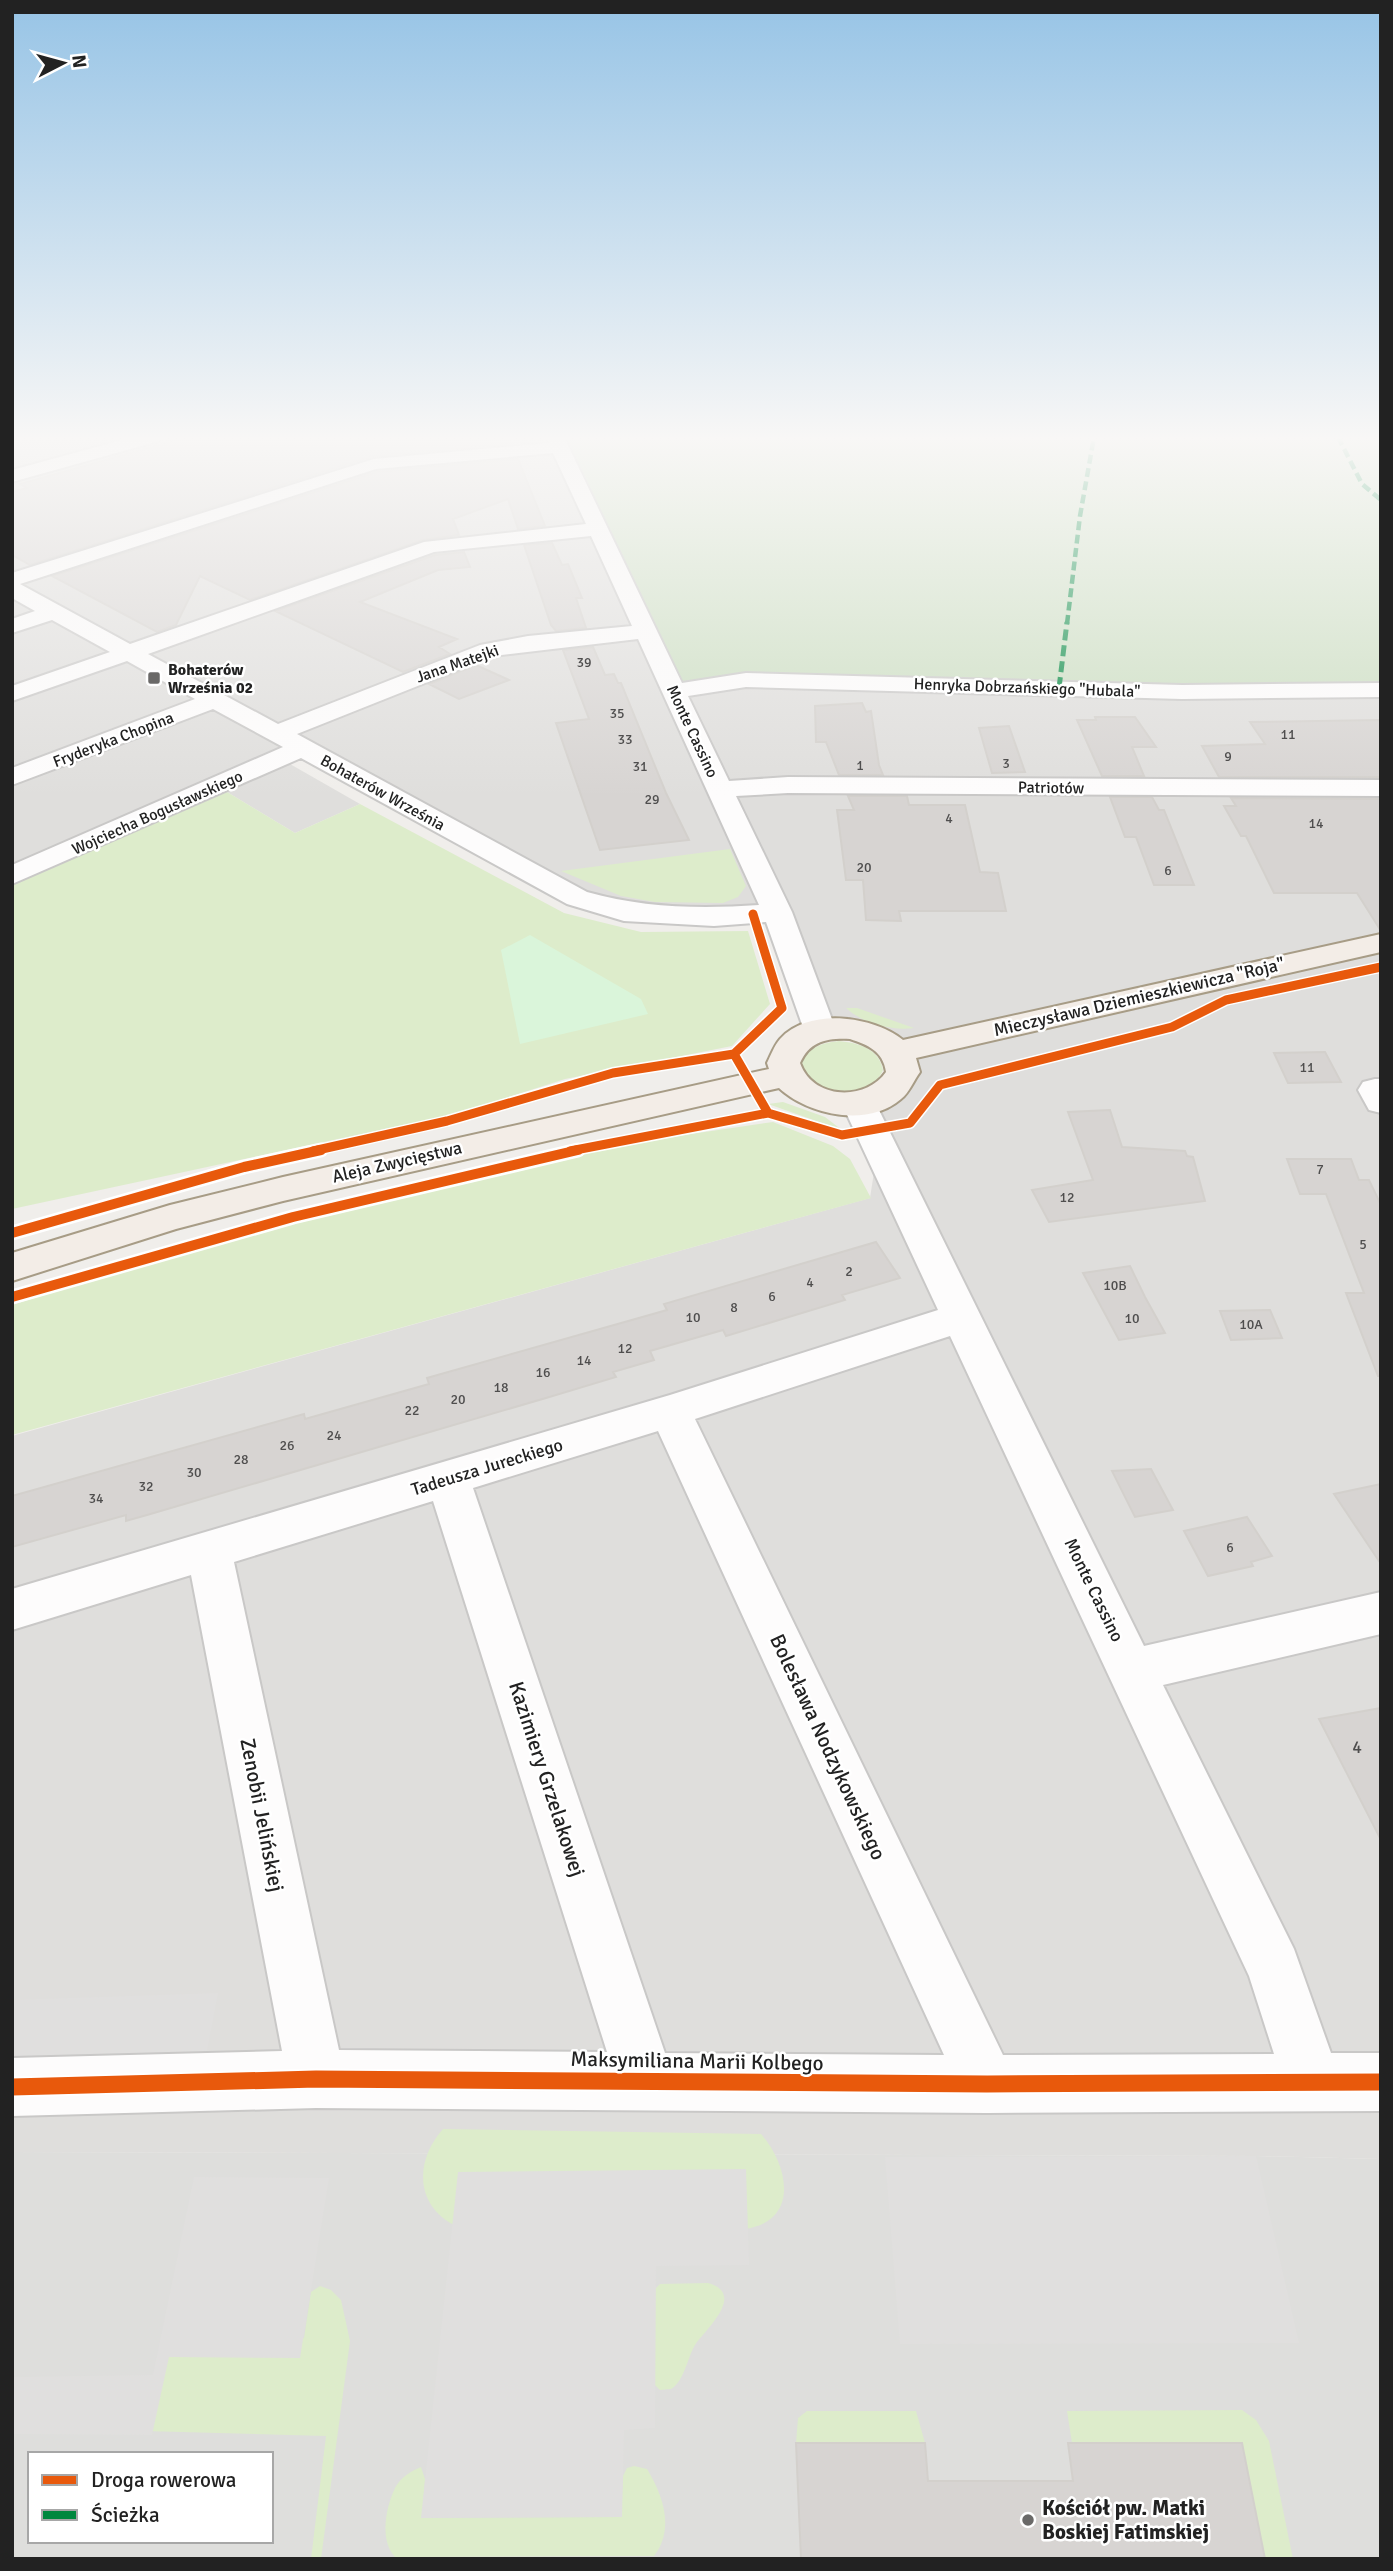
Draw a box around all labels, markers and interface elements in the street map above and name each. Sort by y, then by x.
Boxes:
north arrow [28,28,98,98]
text: N [66,54,92,69]
street label: Jana Matejki [413,640,501,687]
house number: 39 [576,654,592,671]
place label: Bohaterów Września 02 [168,660,253,698]
marker: Bohaterów Września 02 [146,670,162,686]
street label: Henryka Dobrzańskiego "Hubala" [913,674,1141,702]
street label: Monte Cassino [662,682,722,781]
house number: 35 [609,705,625,722]
street label: Fryderyka Chopina [50,708,177,772]
house number: 11 [1280,726,1296,743]
house number: 33 [617,731,633,748]
house number: 9 [1224,748,1232,765]
street label: Bohaterów Września [317,750,448,835]
house number: 3 [1002,755,1010,772]
house number: 1 [856,757,864,774]
house number: 31 [632,758,648,775]
street label: Wojciecha Bogusławskiego [69,766,246,860]
street label: Patriotów [1018,777,1085,799]
house number: 29 [644,791,660,808]
house number: 4 [945,810,953,827]
house number: 14 [1308,815,1324,832]
house number: 20 [856,859,872,876]
house number: 6 [1164,862,1172,879]
street label: Mieczysława Dziemieszkiewicza "Roja" [991,953,1287,1041]
house number: 11 [1299,1059,1315,1076]
street label: Aleja Zwycięstwa [330,1136,464,1188]
house number: 7 [1316,1161,1324,1178]
house number: 12 [1059,1189,1075,1206]
house number: 5 [1359,1236,1367,1253]
house number: 2 [845,1263,853,1280]
house number: 4 [806,1274,814,1291]
house number: 10B [1103,1277,1127,1294]
house number: 6 [768,1288,776,1305]
house number: 8 [730,1299,738,1316]
house number: 10 [685,1309,701,1326]
house number: 10 [1124,1310,1140,1327]
house number: 10A [1239,1316,1263,1333]
house number: 12 [617,1340,633,1357]
house number: 14 [576,1352,592,1369]
house number: 16 [535,1364,551,1381]
house number: 18 [493,1379,509,1396]
house number: 20 [450,1391,466,1408]
house number: 22 [404,1402,420,1419]
house number: 24 [326,1427,342,1444]
street label: Tadeusza Jureckiego [409,1433,565,1501]
house number: 26 [279,1437,295,1454]
house number: 28 [233,1451,249,1468]
house number: 30 [186,1464,202,1481]
house number: 32 [138,1478,154,1495]
house number: 34 [88,1490,104,1507]
street label: Monte Cassino [1059,1535,1129,1645]
house number: 6 [1226,1539,1234,1556]
street label: Bolesława Nodzykowskiego [764,1630,892,1864]
street label: Kazimiery Grzelakowej [503,1678,591,1880]
street label: Zenobii Jelińskiej [234,1736,290,1894]
house number: 4 [1352,1736,1362,1758]
street label: Maksymiliana Marii Kolbego [570,2046,824,2076]
legend [28,2452,273,2543]
text: Droga rowerowa [91,2467,236,2493]
place label: Kościół pw. Matki Boskiej Fatimskiej [1042,2495,1209,2545]
text: Ścieżka [91,2502,160,2528]
marker: Kościół pw. Matki Boskiej Fatimskiej [1020,2512,1036,2528]

